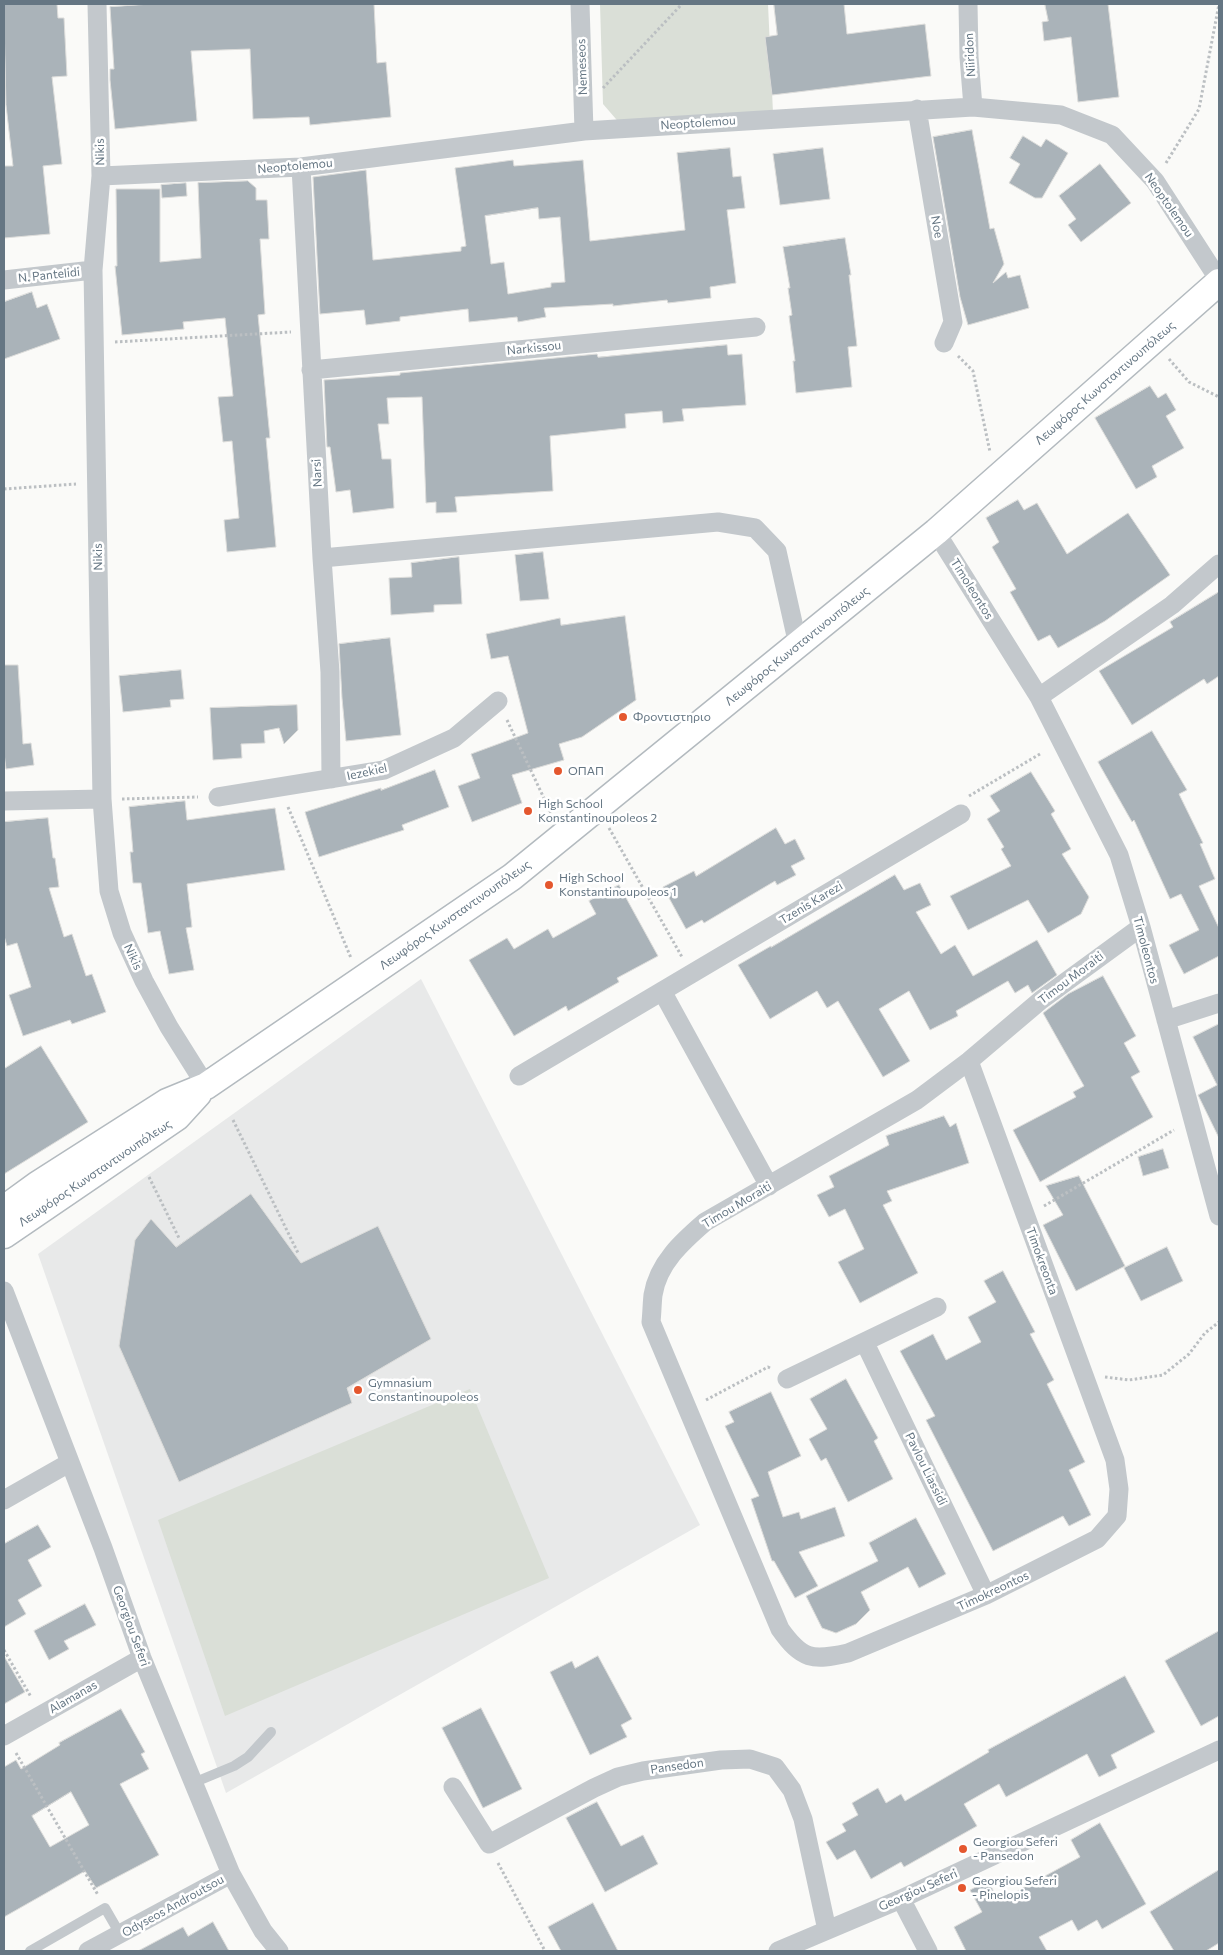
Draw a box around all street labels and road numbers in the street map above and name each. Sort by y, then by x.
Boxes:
street label: Niiridon [962,33,978,77]
street label: Nemeseos [574,39,590,95]
street label: Neoptolemou [660,113,736,133]
street label: Nikis [93,138,107,166]
street label: Neoptolemou [257,156,333,176]
street label: Neoptolemou [1142,170,1196,240]
street label: Noe [928,215,946,239]
street label: N. Pantelidi [17,265,81,285]
street label: Λεωφόρος Κωνσταντινουπόλεως [1032,318,1178,448]
street label: Narkissou [506,338,562,358]
street label: Narsi [309,458,325,488]
street label: Nikis [91,543,105,571]
street label: Timoleontos [948,556,996,622]
street label: Λεωφόρος Κωνσταντινουπόλεως [722,583,872,709]
street label: Iezekiel [345,761,389,783]
street label: Λεωφόρος Κωνσταντινουπόλεως [377,857,533,973]
street label: Tzenis Karezi [777,878,845,928]
street label: Timoleontos [1130,915,1162,985]
street label: Nikis [121,942,145,972]
street label: Timou Moraiti [1035,949,1107,1007]
street label: Λεωφόρος Κωνσταντινουπόλεως [16,1116,174,1230]
street label: Timou Moraiti [700,1179,774,1231]
street label: Timokreonta [1023,1225,1061,1297]
street label: Pavlou Liassidi [902,1430,950,1508]
street label: Timokreontos [955,1568,1031,1614]
street label: Georgiou Seferi [110,1584,152,1668]
street label: Alamanas [46,1678,100,1716]
street label: Pansedon [650,1755,704,1777]
street label: Georgiou Seferi [876,1866,960,1914]
street label: Odyseos Androutsou [120,1872,226,1940]

